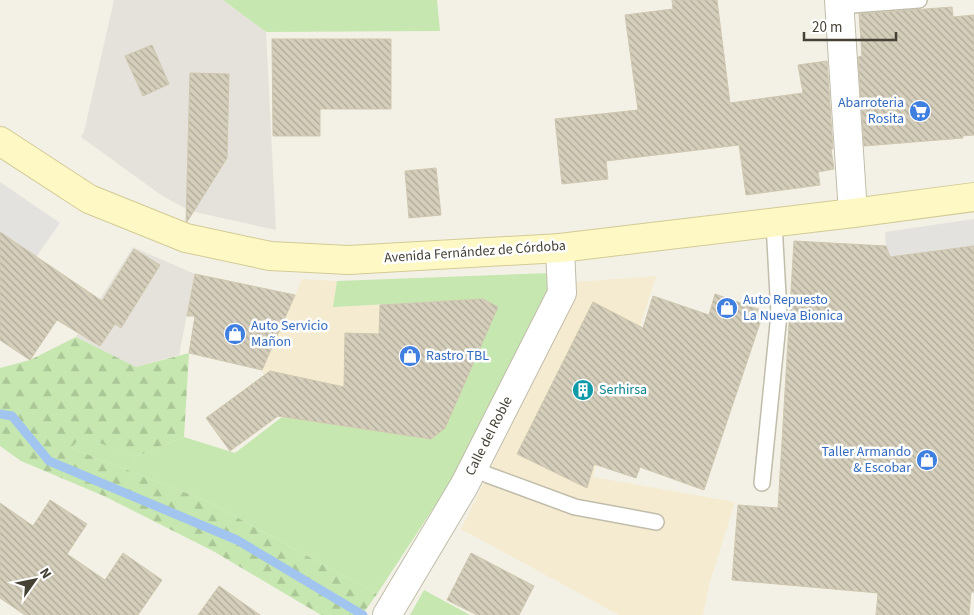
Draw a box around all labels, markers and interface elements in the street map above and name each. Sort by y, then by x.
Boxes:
scale bar [804,10,896,42]
text: 20 m [812,17,842,38]
place label: Abarroteria Rosita [838,93,904,129]
supermarket icon: Abarroteria Rosita [908,99,932,123]
street label: Avenida Fernández de Córdoba [384,236,566,268]
place label: Auto Repuesto La Nueva Bionica [743,290,843,326]
shop icon: Auto Repuesto La Nueva Bionica [715,296,739,320]
place label: Auto Servicio Mañon [251,316,328,352]
shop icon: Auto Servicio Mañon [223,322,247,346]
shop icon: Rastro TBL [398,344,422,368]
place label: Rastro TBL [426,346,489,366]
building icon: Serhirsa [571,378,595,402]
place label: Serhirsa [599,380,647,400]
street label: Calle del Roble [460,393,518,479]
place label: Taller Armando & Escobar [822,442,911,478]
shop icon: Taller Armando & Escobar [915,448,939,472]
north arrow [10,555,60,605]
text: N [34,564,56,583]

